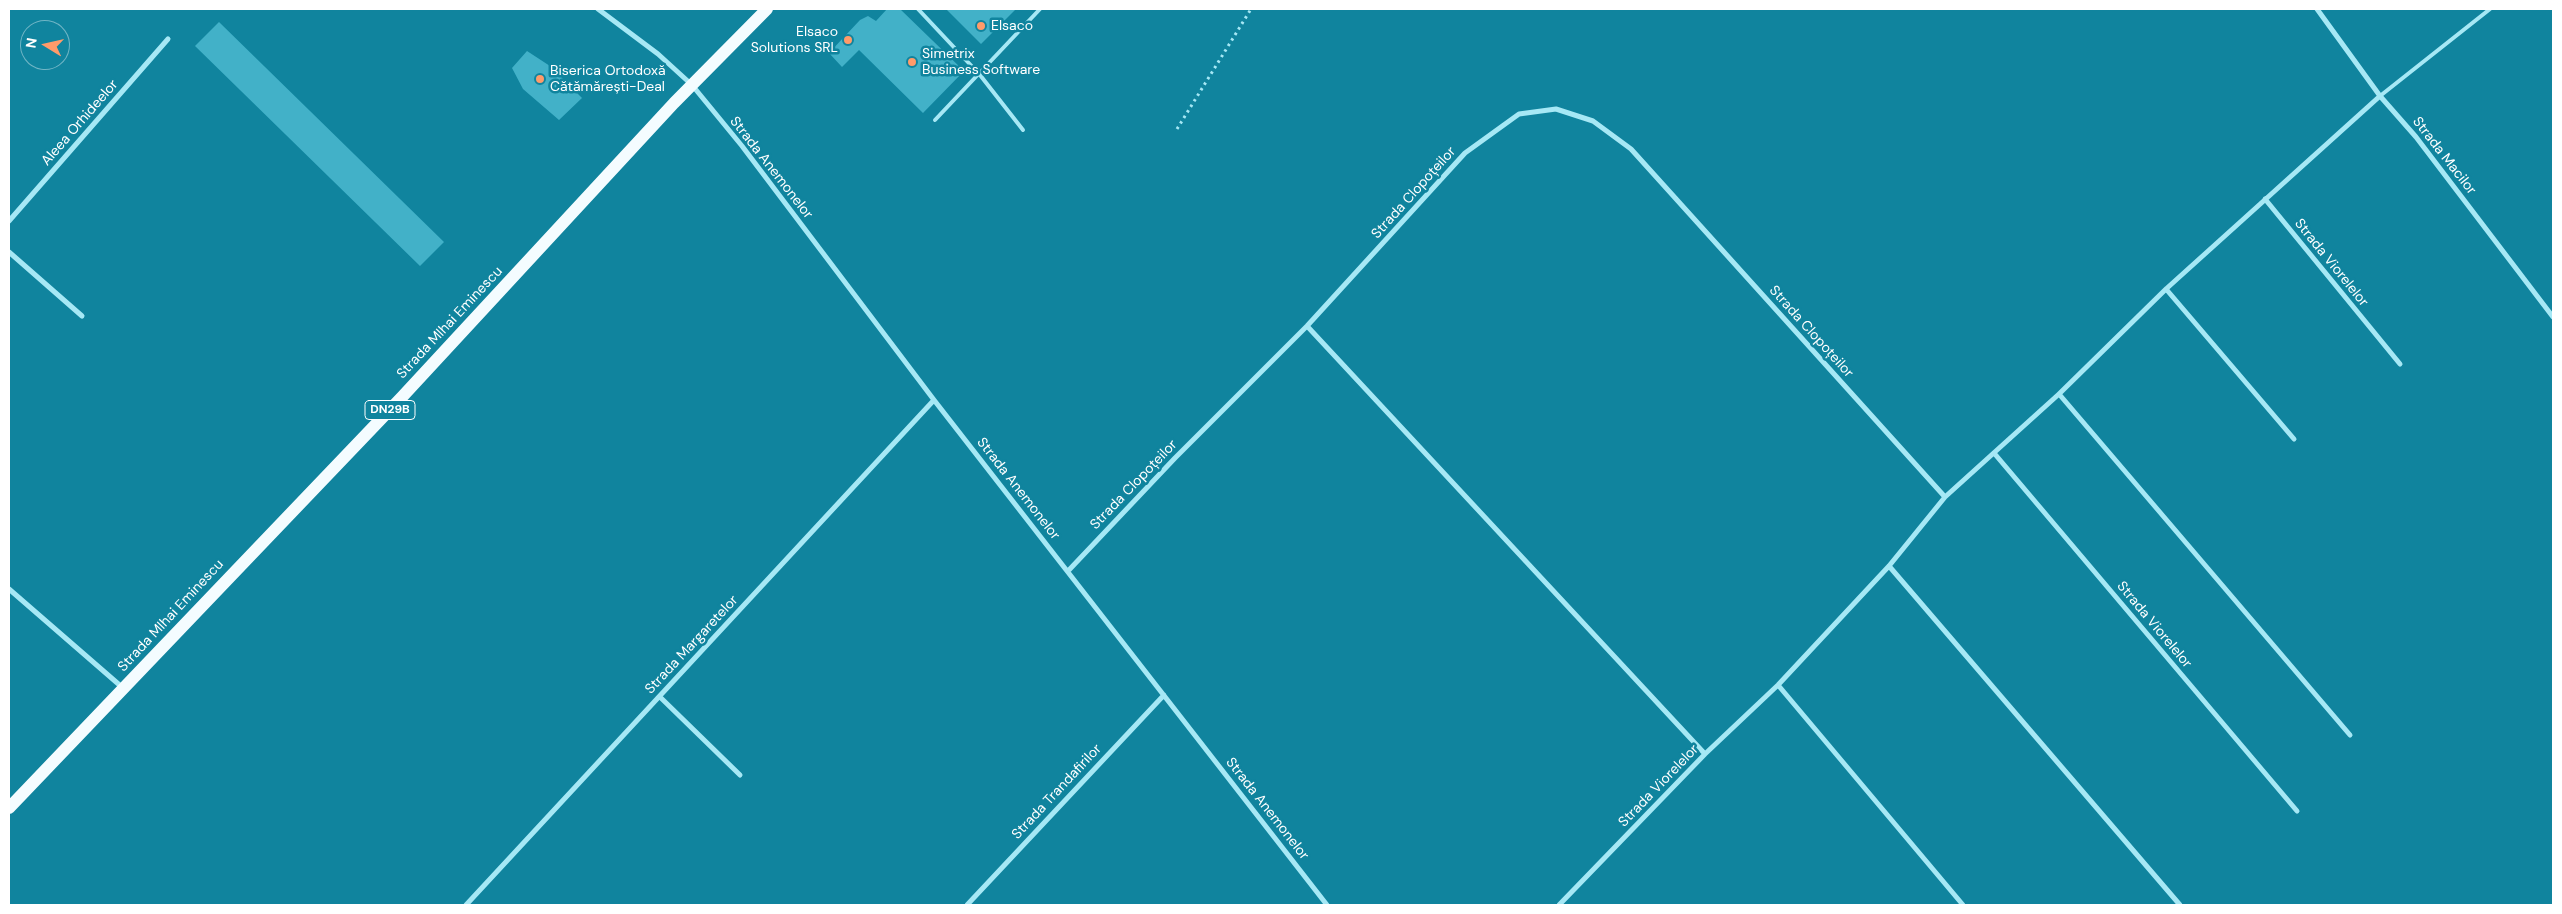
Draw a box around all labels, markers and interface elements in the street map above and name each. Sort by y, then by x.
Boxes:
place label: Elsaco [991,18,1033,34]
north arrow [20,20,70,70]
marker: Elsaco [975,20,987,32]
place label: Elsaco Solutions SRL [751,24,838,56]
marker: Elsaco Solutions SRL [842,34,854,46]
text: N [21,36,41,49]
place label: Simetrix Business Software [922,46,1040,78]
marker: Simetrix Business Software [906,56,918,68]
place label: Biserica Ortodoxă Cătămărești-Deal [550,63,666,95]
marker: Biserica Ortodoxă Cătămărești-Deal [534,73,546,85]
street label: Aleea Orhideelor [38,77,122,169]
street label: Strada Anemonelor [726,114,816,222]
street label: Strada Macilor [2408,114,2480,198]
street label: Strada Clopoțeilor [1368,144,1460,242]
street label: Strada Viorelelor [2290,216,2372,310]
street label: Strada MIhai Eminescu [394,263,506,383]
street label: Strada Clopoțeilor [1765,283,1857,381]
road number: DN29B [365,400,415,420]
street label: Strada Anemonelor [973,435,1063,543]
street label: Strada Clopoțeilor [1087,437,1181,533]
street label: Strada MIhai Eminescu [115,556,227,676]
street label: Strada Viorelelor [2113,578,2195,672]
street label: Strada Margaretelor [642,592,742,698]
street label: Strada Trandafirilor [1009,741,1105,843]
street label: Strada Viorelelor [1615,741,1703,831]
street label: Strada Anemonelor [1222,755,1312,863]

